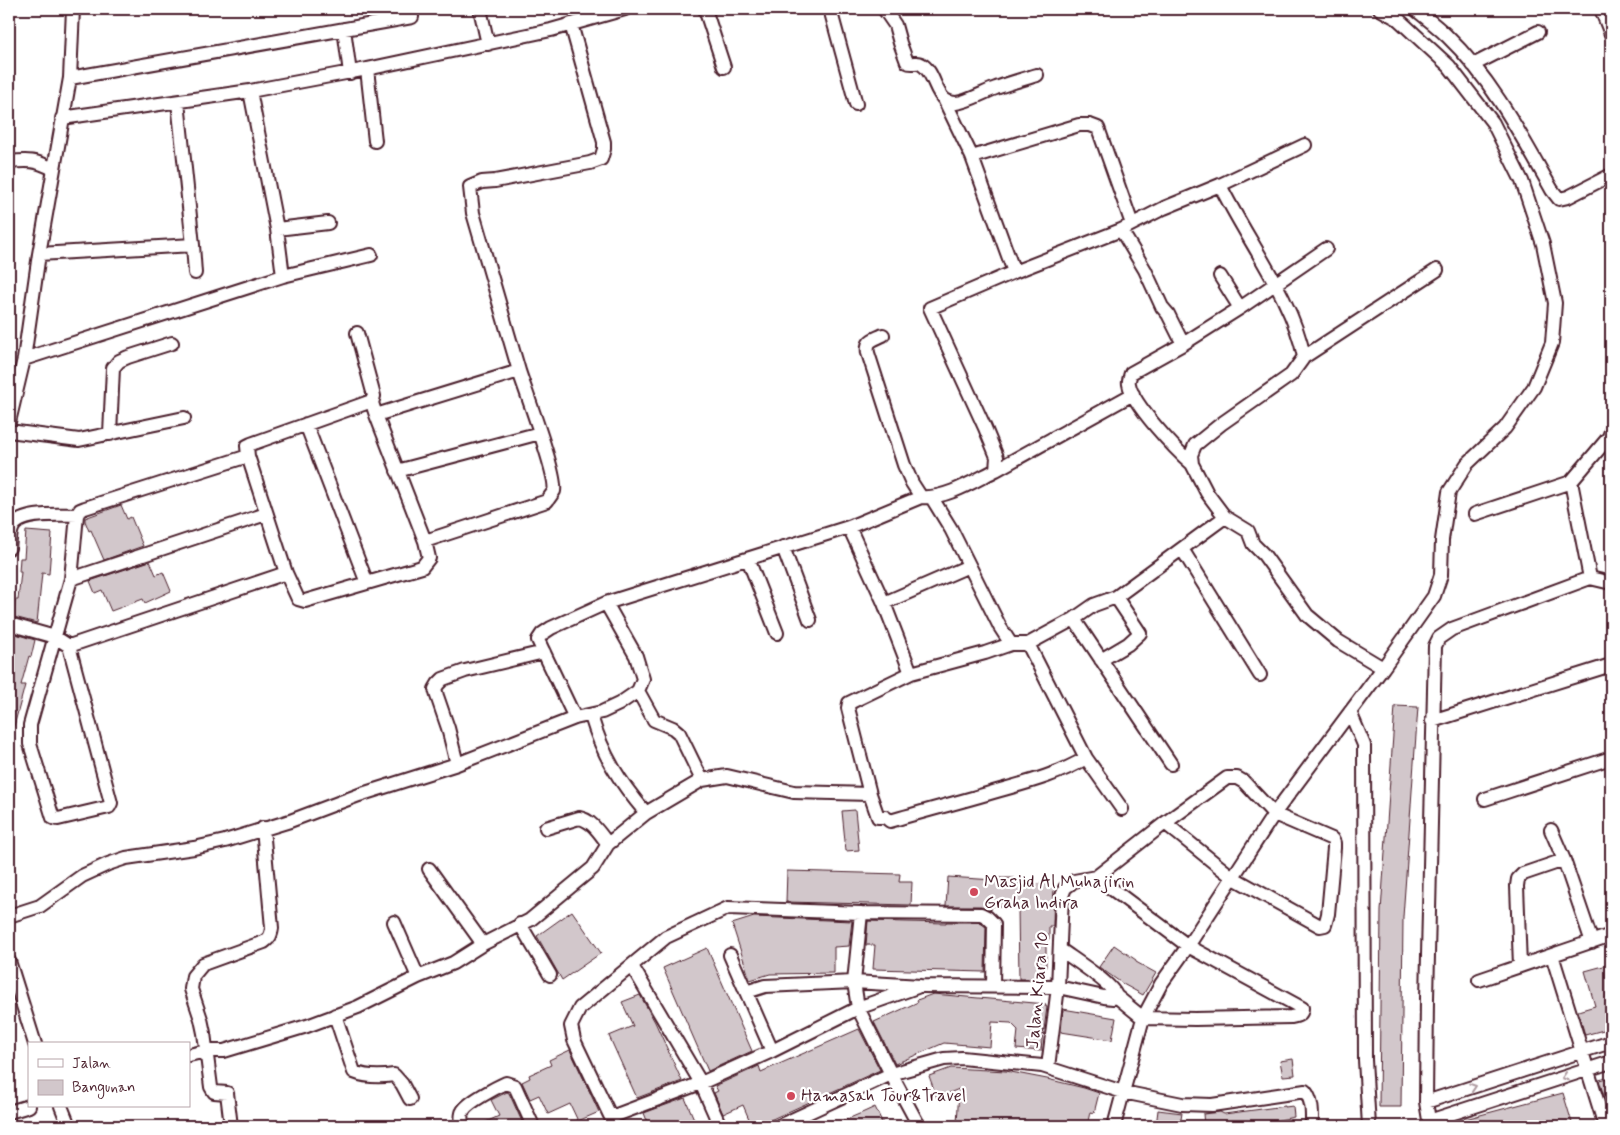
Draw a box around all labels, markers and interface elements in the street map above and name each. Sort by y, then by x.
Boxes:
place label: Masjid Al Muhajirin Graha Indira [984,870,1134,915]
marker: Masjid Al Muhajirin Graha Indira [968,886,980,898]
street label: Jalan Kiara 10 [1021,930,1055,1050]
legend [28,1042,190,1108]
text: Jalan [72,1054,111,1074]
one-way arrow [1561,1072,1570,1082]
text: Bangunan [72,1078,135,1099]
one-way arrow [1468,1083,1476,1093]
place label: Hamasah Tour&Travel [801,1084,966,1108]
marker: Hamasah Tour&Travel [785,1090,797,1102]

